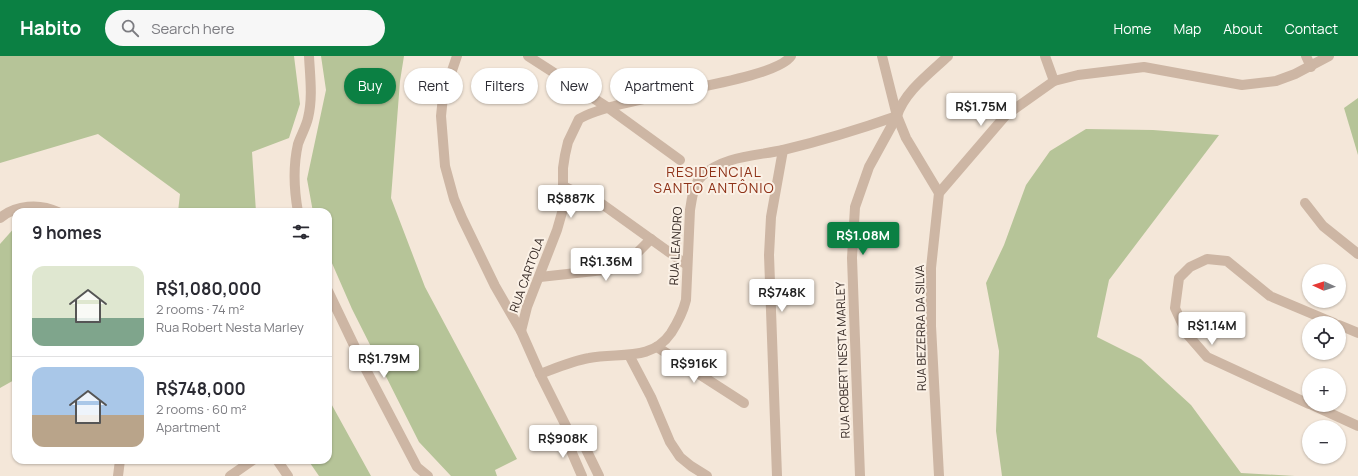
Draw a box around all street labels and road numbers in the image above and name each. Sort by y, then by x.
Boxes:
street label: RUA LEANDRO [665,206,686,286]
street label: RUA CARTOLA [505,235,548,315]
street label: RUA BEZERRA DA SILVA [911,264,930,391]
street label: RUA ROBERT NESTA MARLEY [831,281,854,439]

